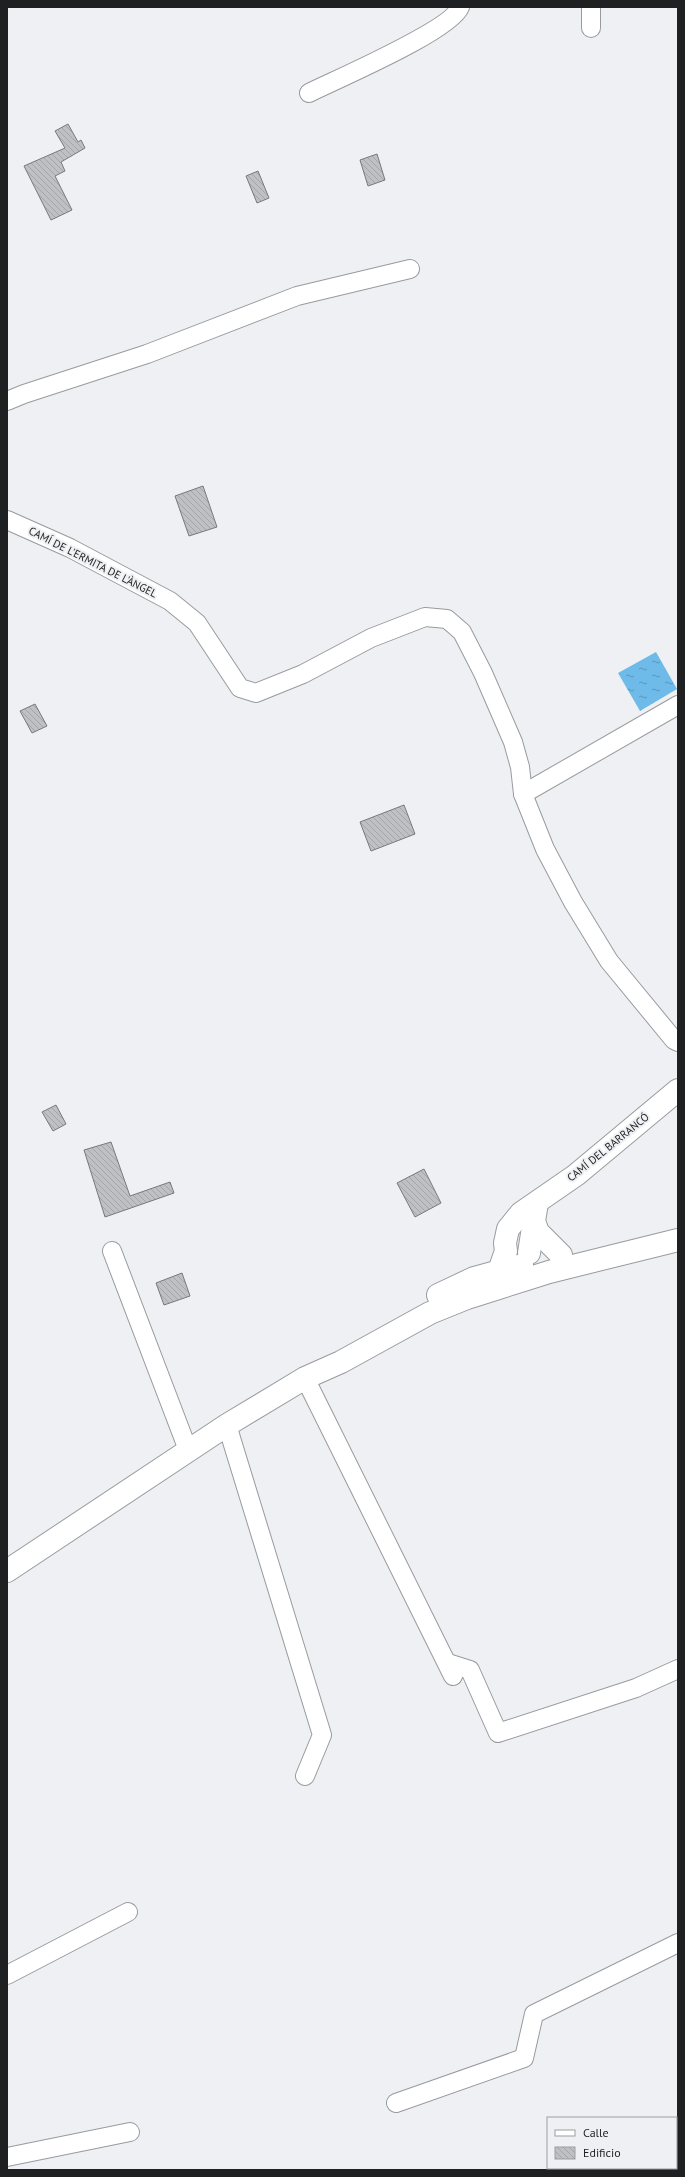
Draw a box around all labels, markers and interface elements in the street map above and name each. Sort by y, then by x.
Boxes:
street label: CAMÍ DE L'ERMITA DE L'ÀNGEL [26,523,160,601]
street label: CAMÍ DEL BARRANCÓ [564,1110,652,1184]
legend [547,2117,677,2169]
text: Calle [583,2125,609,2140]
text: Edificio [583,2145,621,2160]

